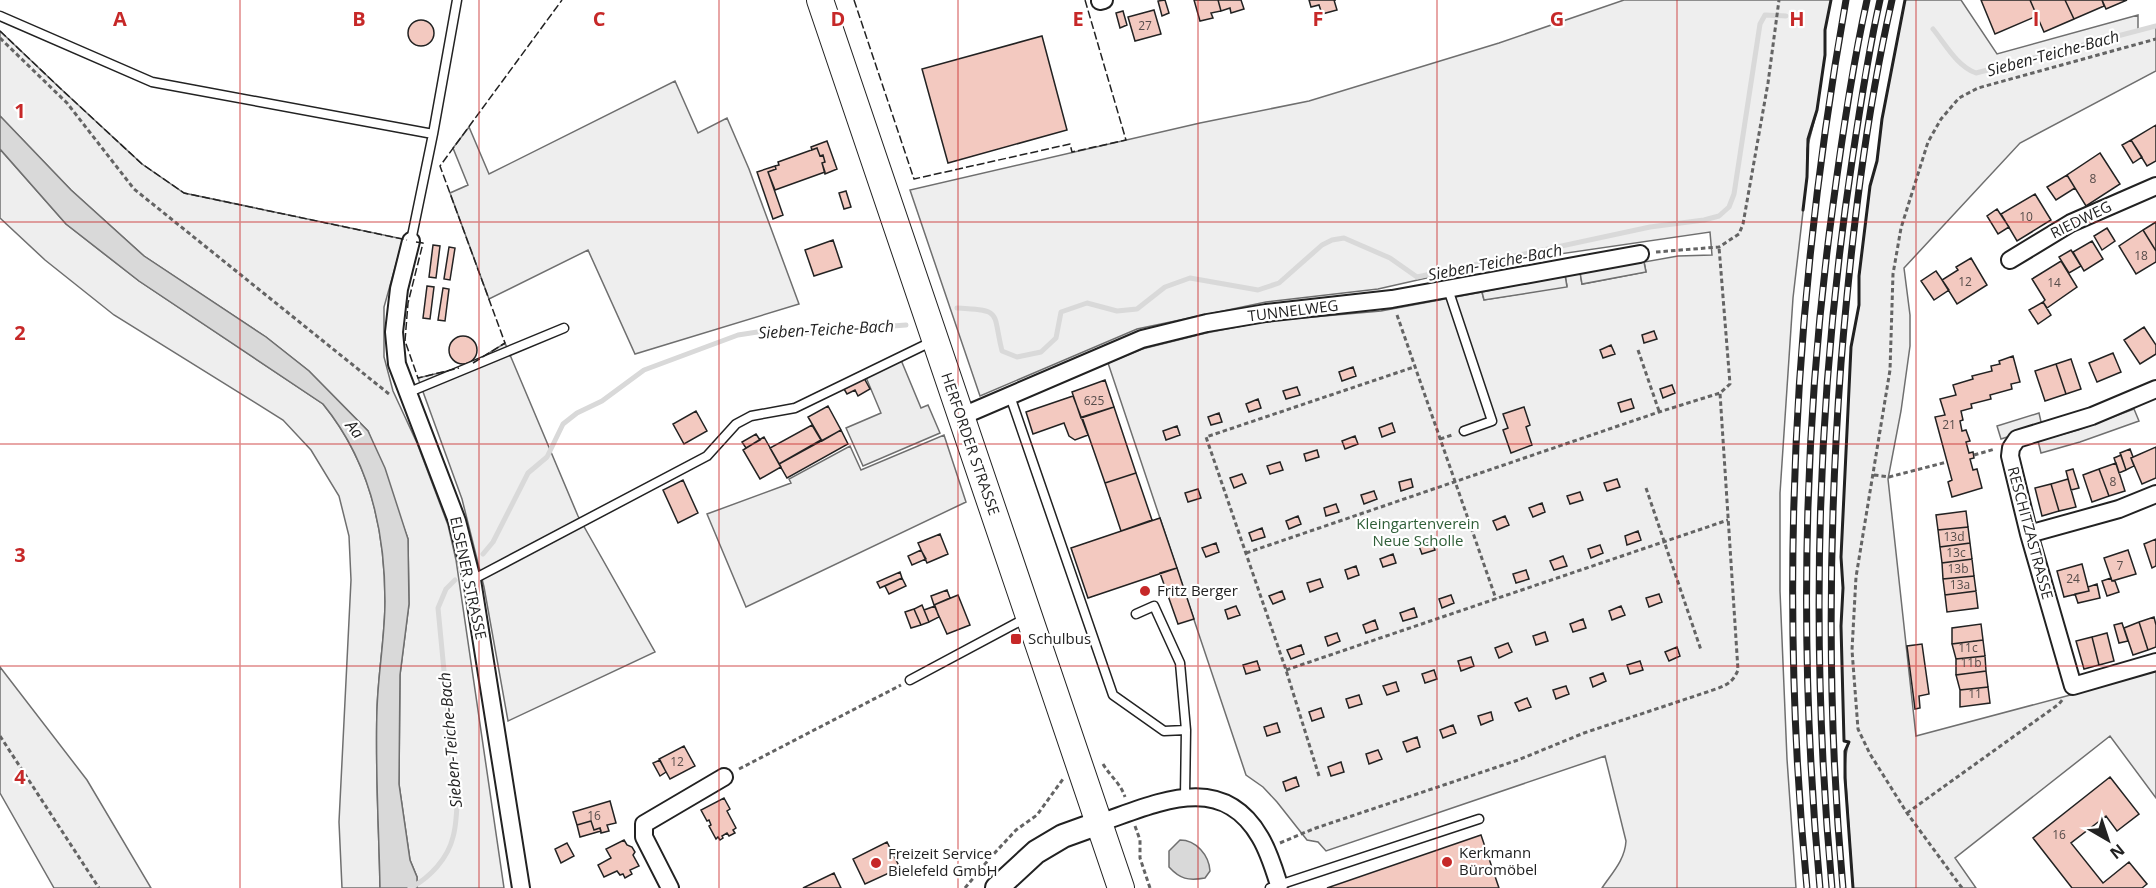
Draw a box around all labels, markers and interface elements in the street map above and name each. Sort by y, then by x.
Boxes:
text: A [113,5,127,32]
text: B [352,5,366,32]
text: C [593,5,606,32]
text: D [831,5,845,32]
text: E [1072,5,1084,32]
text: F [1313,5,1323,32]
text: G [1550,5,1564,32]
text: H [1789,5,1805,32]
text: I [2033,5,2039,32]
house number: 27 [1138,17,1152,34]
water label: Sieben-Teiche-Bach [1984,25,2122,81]
text: 1 [14,97,26,124]
house number: 8 [2090,170,2097,187]
street label: RIEDWEG [2047,196,2115,243]
house number: 10 [2019,208,2033,225]
water label: Sieben-Teiche-Bach [1426,238,1564,286]
house number: 18 [2134,247,2148,264]
house number: 12 [1958,273,1972,290]
house number: 14 [2047,274,2061,291]
street label: TUNNELWEG [1246,295,1339,325]
water label: Sieben-Teiche-Bach [757,314,895,344]
text: 2 [14,319,26,346]
street label: HERFORDER STRASSE [937,370,1005,518]
house number: 625 [1084,392,1104,409]
water label: Aa [340,414,369,443]
house number: 21 [1942,416,1956,433]
street label: RESCHITZASTRASSE [2004,464,2058,601]
house number: 8 [2110,473,2117,490]
park label: Kleingartenverein Neue Scholle [1356,513,1480,550]
street label: ELSENER STRASSE [446,514,492,641]
house number: 13d [1943,528,1965,545]
text: 3 [14,541,26,568]
house number: 13c [1946,544,1966,561]
house number: 7 [2117,557,2124,574]
house number: 13b [1947,560,1969,577]
house number: 24 [2066,570,2080,587]
house number: 13a [1950,576,1970,593]
place label: Fritz Berger [1157,580,1238,600]
marker: Fritz Berger [1138,584,1152,598]
place label: Schulbus [1028,628,1091,648]
marker: Schulbus [1009,632,1023,646]
house number: 11c [1958,639,1978,656]
house number: 11b [1960,654,1982,671]
water label: Sieben-Teiche-Bach [433,671,467,809]
house number: 11 [1968,685,1982,702]
house number: 12 [670,753,684,770]
text: 4 [14,763,26,790]
house number: 16 [587,807,601,824]
north arrow [2078,810,2138,870]
house number: 16 [2052,826,2066,843]
text: N [2105,839,2129,864]
place label: Kerkmann Büromöbel [1459,842,1537,879]
place label: Freizeit Service Bielefeld GmbH [888,843,997,880]
marker: Kerkmann Büromöbel [1440,855,1454,869]
marker: Freizeit Service Bielefeld GmbH [869,856,883,870]

